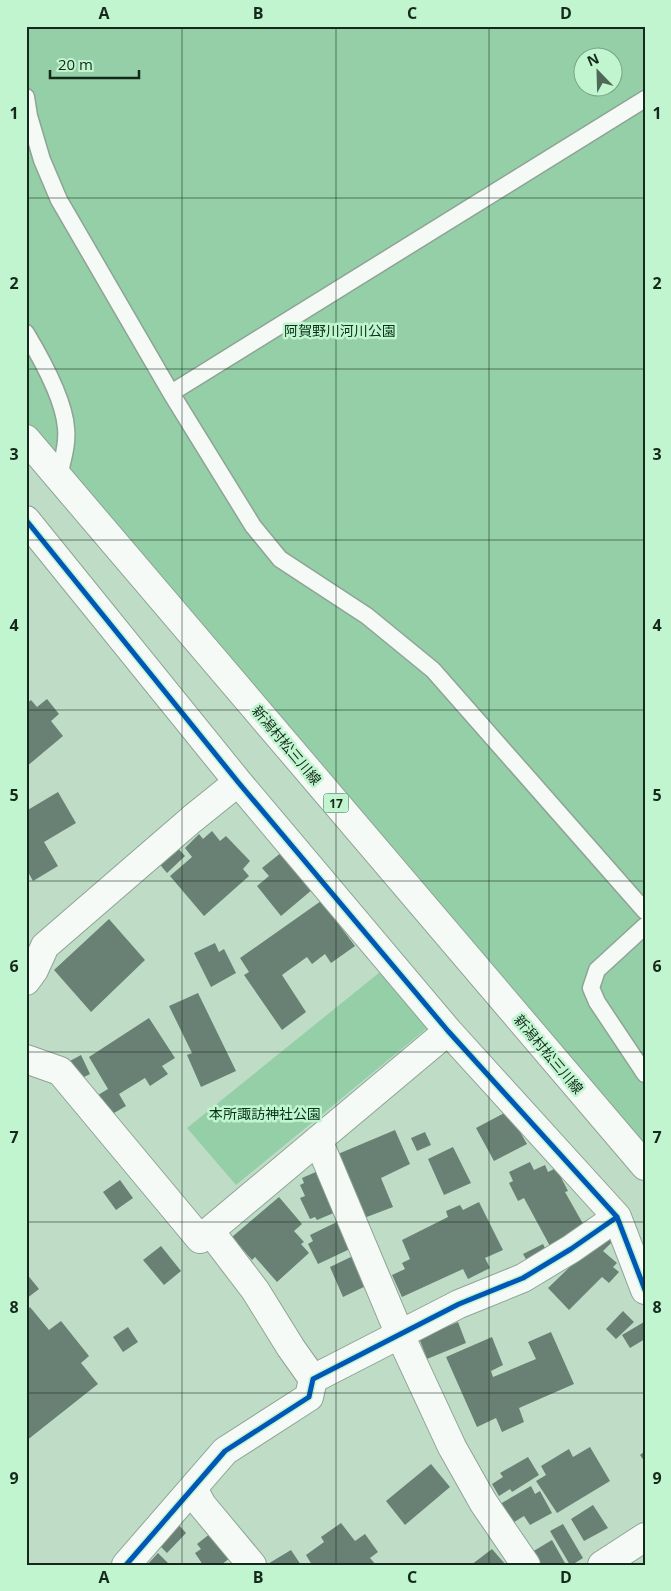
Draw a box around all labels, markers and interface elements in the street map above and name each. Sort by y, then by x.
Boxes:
text: A [98,2,110,24]
text: B [253,2,263,24]
text: C [407,2,417,24]
text: D [560,2,572,24]
scale bar [50,48,139,80]
north arrow [574,48,624,98]
text: N [584,49,602,71]
text: 20 m [58,54,93,74]
text: 1 [9,102,19,124]
text: 1 [652,102,662,124]
text: 2 [9,272,19,294]
text: 2 [652,272,662,294]
park label: 阿賀野川河川公園 [284,321,396,340]
text: 3 [9,443,19,465]
text: 3 [652,443,662,465]
text: 4 [9,614,19,636]
text: 4 [652,614,662,636]
street label: 新潟村松三川線 [248,701,326,789]
text: 5 [9,784,19,806]
text: 5 [652,784,662,806]
road number: 17 [324,794,348,812]
text: 6 [9,955,19,977]
text: 6 [652,955,662,977]
street label: 新潟村松三川線 [510,1010,588,1098]
park label: 本所諏訪神社公園 [209,1104,321,1123]
text: 7 [9,1126,19,1148]
text: 7 [652,1126,662,1148]
text: 8 [9,1296,19,1318]
text: 8 [652,1296,662,1318]
text: 9 [9,1467,19,1489]
text: 9 [652,1467,662,1489]
text: A [98,1566,110,1588]
text: B [253,1566,263,1588]
text: C [407,1566,417,1588]
text: D [560,1566,572,1588]

